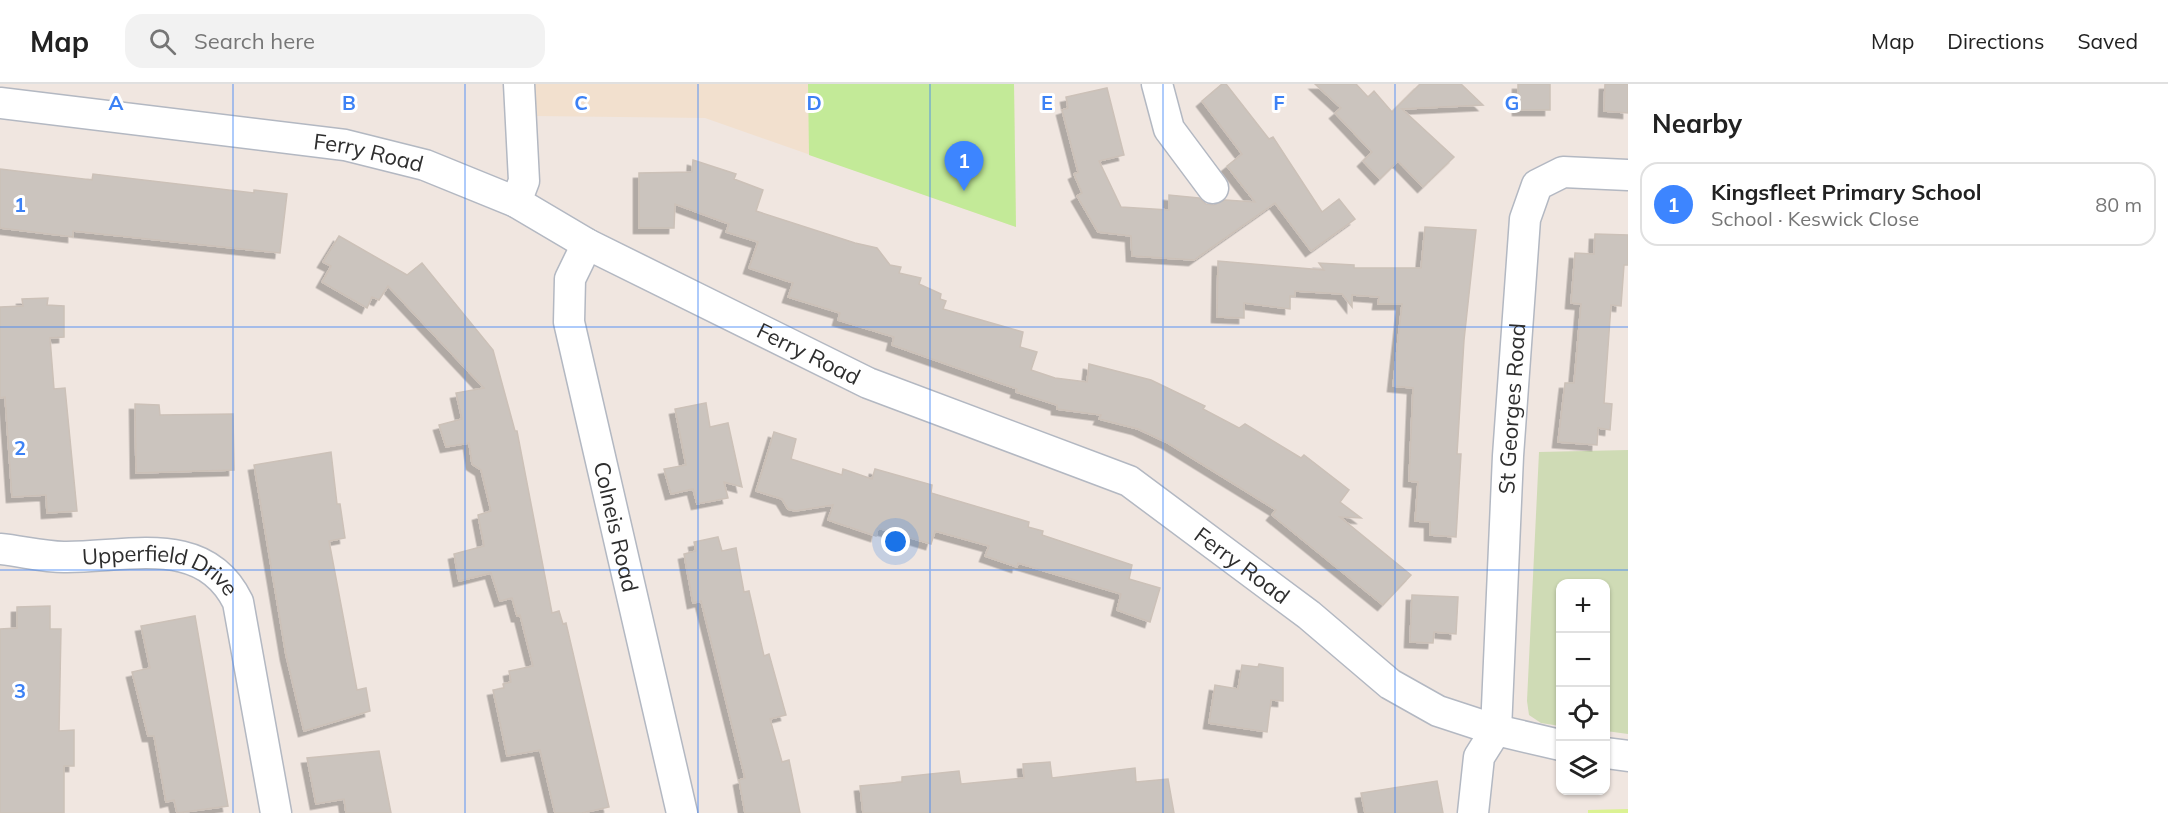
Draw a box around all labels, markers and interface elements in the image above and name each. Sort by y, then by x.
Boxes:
search box [125,14,545,68]
text: Map [30,24,89,59]
icon: search [146,25,179,58]
text: Search here [194,27,315,55]
text: Map [1871,28,1914,54]
text: Directions [1947,28,2044,54]
text: Saved [2077,28,2138,54]
text: A [109,90,124,115]
text: B [342,90,356,115]
text: C [574,90,588,115]
text: D [806,90,822,115]
text: E [1041,90,1053,115]
text: F [1273,90,1285,115]
text: G [1505,90,1519,115]
text: Nearby [1652,107,1742,140]
street label: Ferry Road [312,127,426,178]
pin: 1 [944,141,984,191]
text: Kingsfleet Primary School [1711,178,1981,206]
text: 1 [14,192,26,217]
text: 1 [1668,192,1680,217]
text: 80 m [2095,192,2142,217]
text: School · Keswick Close [1711,206,1919,231]
street label: Ferry Road [752,316,865,391]
street label: St Georges Road [1492,322,1531,495]
text: 2 [14,435,26,460]
street label: Colneis Road [588,459,645,595]
street label: Ferry Road [1189,521,1295,610]
your location [881,527,910,556]
street label: Upperfield Drive [81,539,245,601]
map controls [1556,579,1610,795]
button: + [1556,579,1610,633]
button: − [1556,633,1610,687]
text: 3 [14,678,26,703]
button: locate [1556,687,1610,741]
button: layers [1556,741,1610,795]

